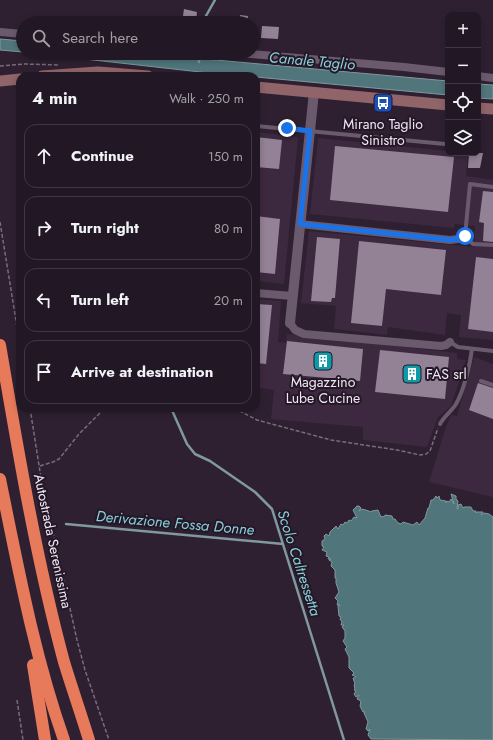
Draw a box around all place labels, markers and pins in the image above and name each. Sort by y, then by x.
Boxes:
bus stop icon: Mirano Taglio Sinistro [372,92,394,114]
place label: Mirano Taglio Sinistro [343,114,423,150]
building icon: Magazzino Lube Cucine [312,350,334,372]
building icon: FAS srl [401,363,423,385]
place label: FAS srl [426,364,467,384]
place label: Magazzino Lube Cucine [286,372,360,408]

